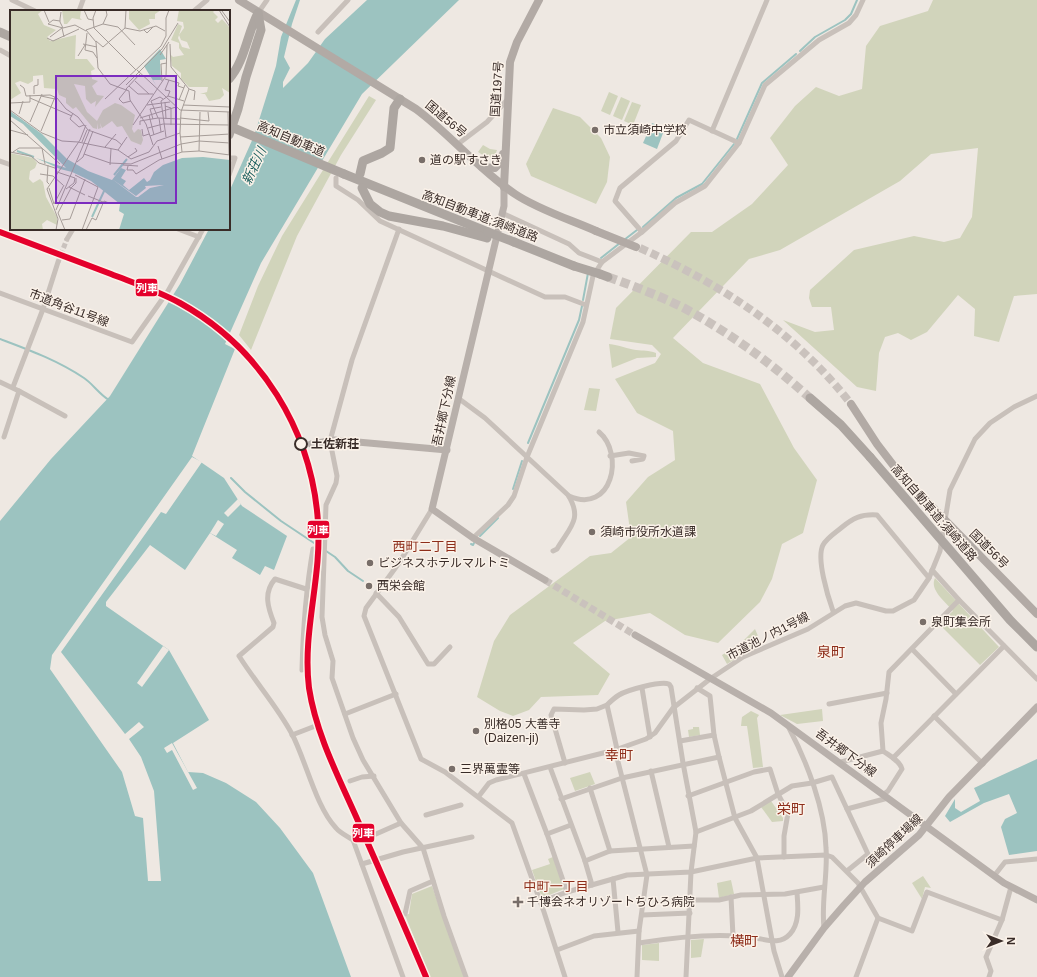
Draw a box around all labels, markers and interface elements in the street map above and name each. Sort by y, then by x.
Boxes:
inset map [10,10,230,230]
street label: 国道197号 [488,61,506,117]
street label: 国道56号 [423,98,469,140]
street label: 高知自動車道 [255,118,327,160]
place label: 市立須崎中学校 [603,123,687,137]
marker: 市立須崎中学校 [590,125,600,135]
water label: 新荘川 [239,143,270,187]
place label: 道の駅すさき [430,153,502,167]
marker: 道の駅すさき [417,155,427,165]
street label: 高知自動車道;須崎道路 [420,187,540,245]
line badge: 列車 [135,278,158,297]
text: 列車 [136,282,158,294]
street label: 市道角谷11号線 [27,286,111,330]
street label: 吾井郷下分線 [430,374,458,448]
marker: 土佐新荘 [294,437,308,451]
place label: 土佐新荘 [311,437,359,451]
street label: 高知自動車道;須崎道路 [888,462,980,564]
line badge: 列車 [307,520,330,539]
text: 列車 [307,524,329,536]
place label: 須崎市役所水道課 [600,525,696,539]
marker: 須崎市役所水道課 [587,527,597,537]
street label: 国道56号 [967,527,1011,571]
district label: 西町二丁目 [392,539,458,554]
place label: ビジネスホテルマルトミ [378,556,510,570]
marker: ビジネスホテルマルトミ [365,558,375,568]
place label: 西栄会館 [377,579,425,593]
marker: 西栄会館 [364,581,374,591]
street label: 市道池ノ内1号線 [724,609,812,663]
place label: 泉町集会所 [931,615,991,629]
marker: 泉町集会所 [918,617,928,627]
district label: 泉町 [817,644,845,660]
place label: 別格05 大善寺 (Daizen-ji) [484,717,561,745]
marker: 別格05 大善寺 (Daizen-ji) [471,726,481,736]
street label: 吾井郷下分線 [813,726,879,780]
district label: 幸町 [605,747,633,763]
place label: 三界萬霊等 [460,762,520,776]
marker: 三界萬霊等 [447,764,457,774]
district label: 栄町 [777,801,805,817]
street label: 須崎停車場線 [863,811,925,871]
line badge: 列車 [352,823,375,843]
text: 列車 [352,827,374,839]
district label: 中町一丁目 [523,879,589,894]
place label: 千博会ネオリゾートちひろ病院 [527,895,695,909]
marker: 千博会ネオリゾートちひろ病院 [512,896,524,908]
north arrow [981,921,1021,961]
district label: 横町 [730,933,758,949]
text: N [1005,937,1017,945]

